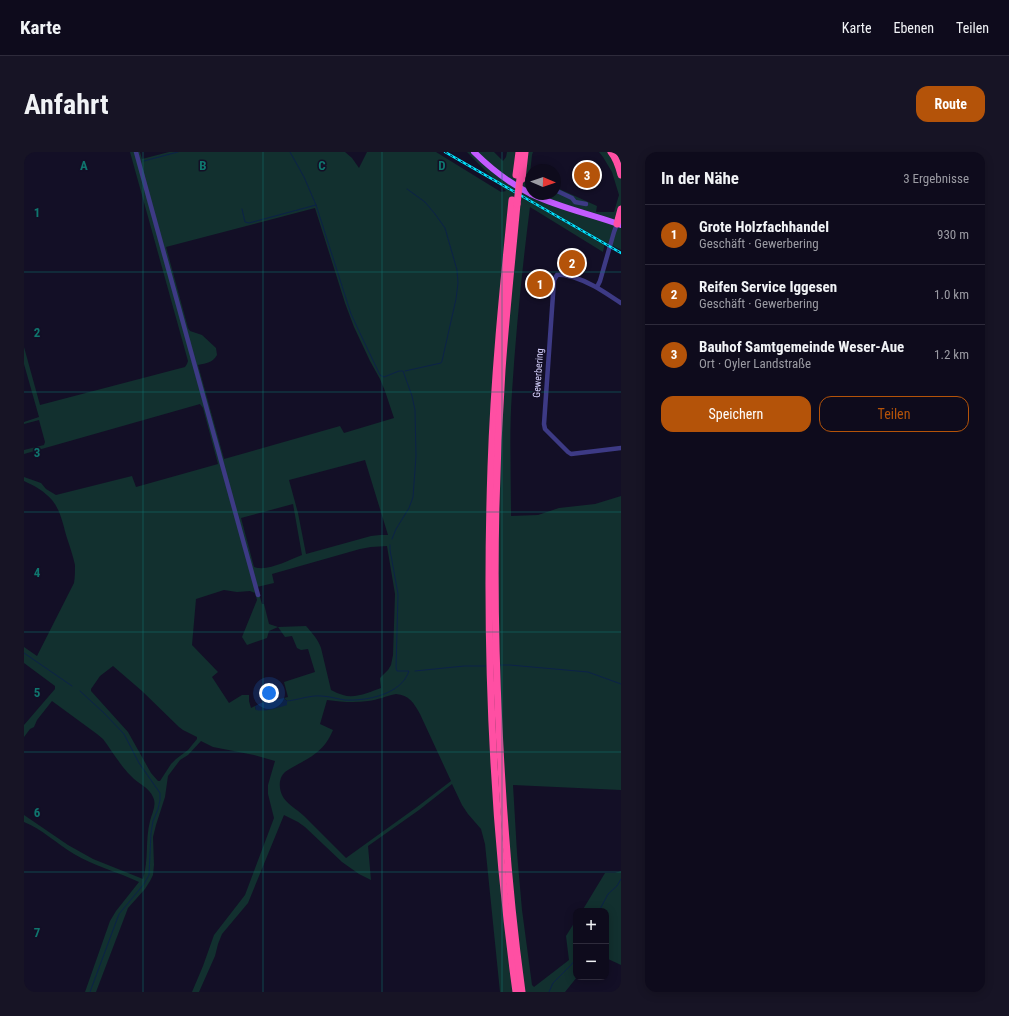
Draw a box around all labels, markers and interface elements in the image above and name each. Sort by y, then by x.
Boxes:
text: Karte [20,16,61,39]
text: Karte [842,20,871,36]
text: Ebenen [893,20,934,36]
text: Teilen [956,20,989,36]
button: Route [916,86,985,122]
text: Anfahrt [24,88,109,121]
text: A [80,158,88,173]
text: B [199,158,207,173]
text: C [318,158,326,173]
text: D [438,158,446,173]
pin: 3 [574,160,600,190]
north arrow [525,164,561,200]
text: In der Nähe [661,168,739,188]
text: 3 Ergebnisse [903,171,969,186]
text: 1 [34,205,40,220]
text: Grote Holzfachhandel [699,218,829,236]
text: 1 [671,227,677,242]
text: 930 m [937,227,969,242]
text: Geschäft · Gewerbering [699,236,819,251]
pin: 2 [559,248,585,278]
pin: 1 [527,269,553,299]
text: Reifen Service Iggesen [699,278,837,296]
text: 2 [671,287,677,302]
text: 1.0 km [934,287,969,302]
text: Geschäft · Gewerbering [699,296,819,311]
text: 2 [34,325,41,340]
text: Bauhof Samtgemeinde Weser-Aue [699,338,904,356]
text: 3 [671,347,677,362]
text: 1.2 km [934,347,969,362]
street label: Gewerbering [531,348,545,398]
text: Ort · Oyler Landstraße [699,356,811,371]
button: Speichern [661,396,811,432]
button: Teilen [819,396,969,432]
text: 3 [34,445,40,460]
text: 4 [34,565,41,580]
your location [259,683,279,703]
text: 5 [34,685,41,700]
text: 6 [34,805,41,820]
map controls [573,908,609,980]
button: + [573,908,609,944]
text: 7 [34,925,41,940]
button: − [573,944,609,980]

